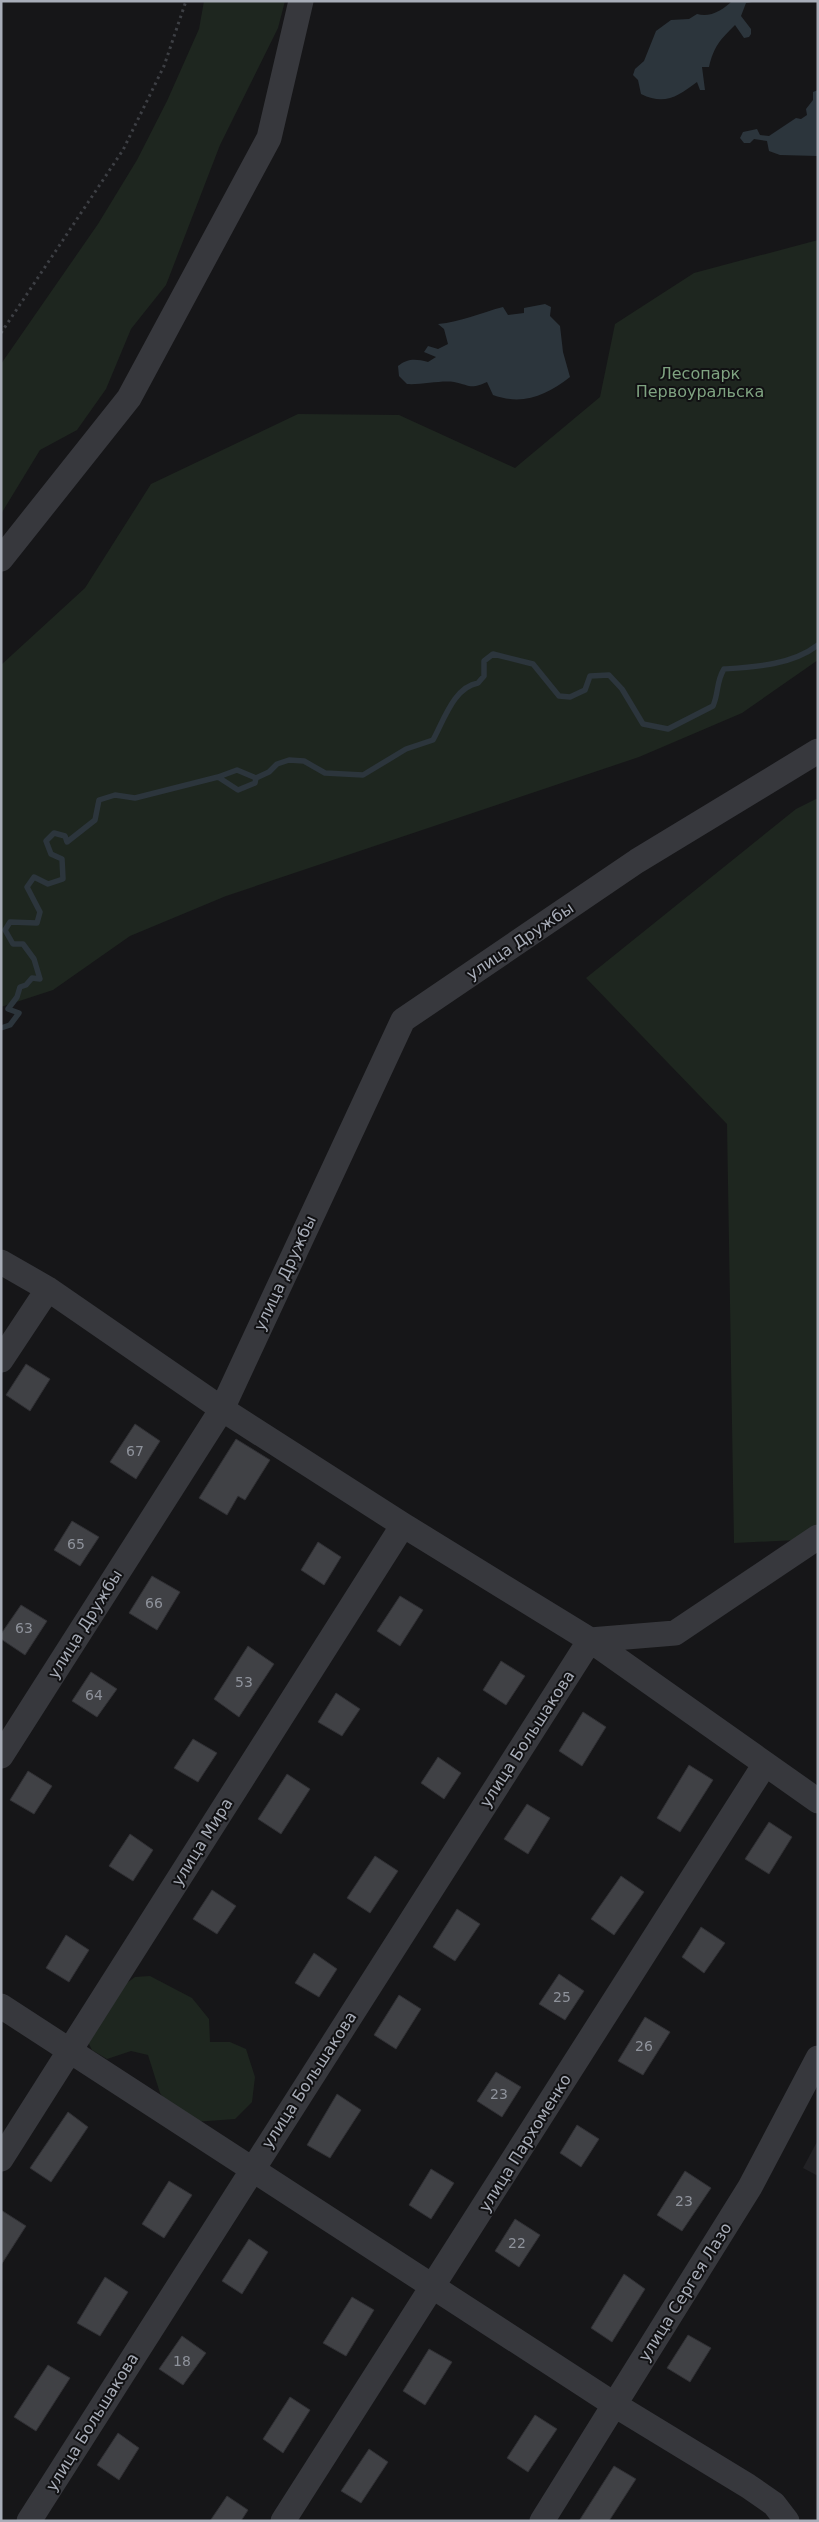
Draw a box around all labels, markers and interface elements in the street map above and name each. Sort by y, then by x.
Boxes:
park label: Лесопарк Первоуральска [636,364,764,401]
street label: улица Дружбы [463,898,577,984]
street label: улица Дружбы [250,1212,320,1334]
house number: 67 [126,1443,144,1459]
house number: 65 [67,1536,85,1552]
street label: улица Дружбы [44,1566,126,1682]
house number: 66 [145,1595,163,1611]
house number: 63 [15,1620,33,1636]
street label: улица Большакова [476,1667,578,1811]
house number: 53 [235,1674,253,1690]
house number: 64 [85,1687,103,1703]
street label: улица Мира [167,1795,237,1889]
house number: 25 [553,1989,571,2005]
street label: улица Большакова [258,2008,360,2152]
house number: 26 [635,2038,653,2054]
street label: улица Пархоменко [475,2071,575,2215]
house number: 23 [490,2086,508,2102]
house number: 23 [675,2193,693,2209]
street label: улица Сергея Лазо [635,2219,735,2365]
house number: 22 [508,2235,526,2251]
street label: улица Большакова [42,2349,142,2495]
house number: 18 [173,2353,191,2369]

